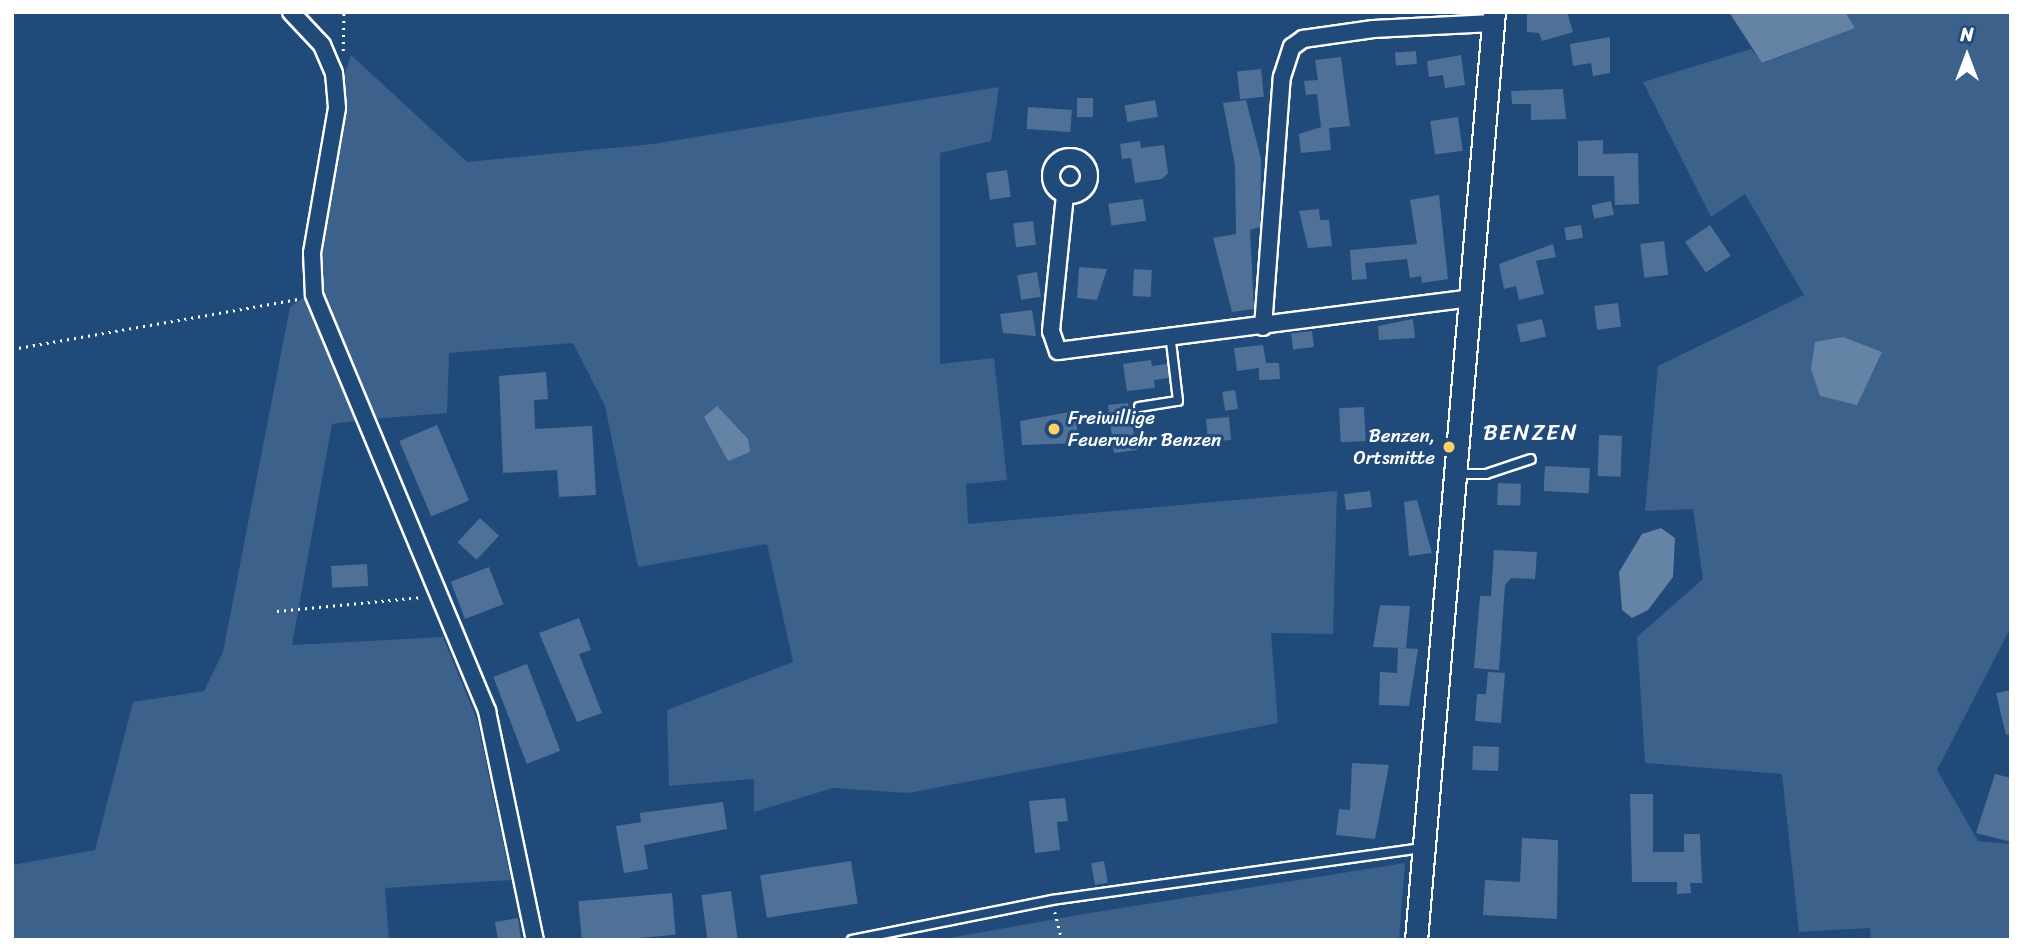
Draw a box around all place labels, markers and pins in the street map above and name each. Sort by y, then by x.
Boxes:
place label: Freiwillige Feuerwehr Benzen [1068,407,1222,451]
marker: Freiwillige Feuerwehr Benzen [1046,421,1062,437]
place label: Benzen, Ortsmitte [1354,425,1435,469]
marker: Benzen, Ortsmitte [1441,439,1457,455]

